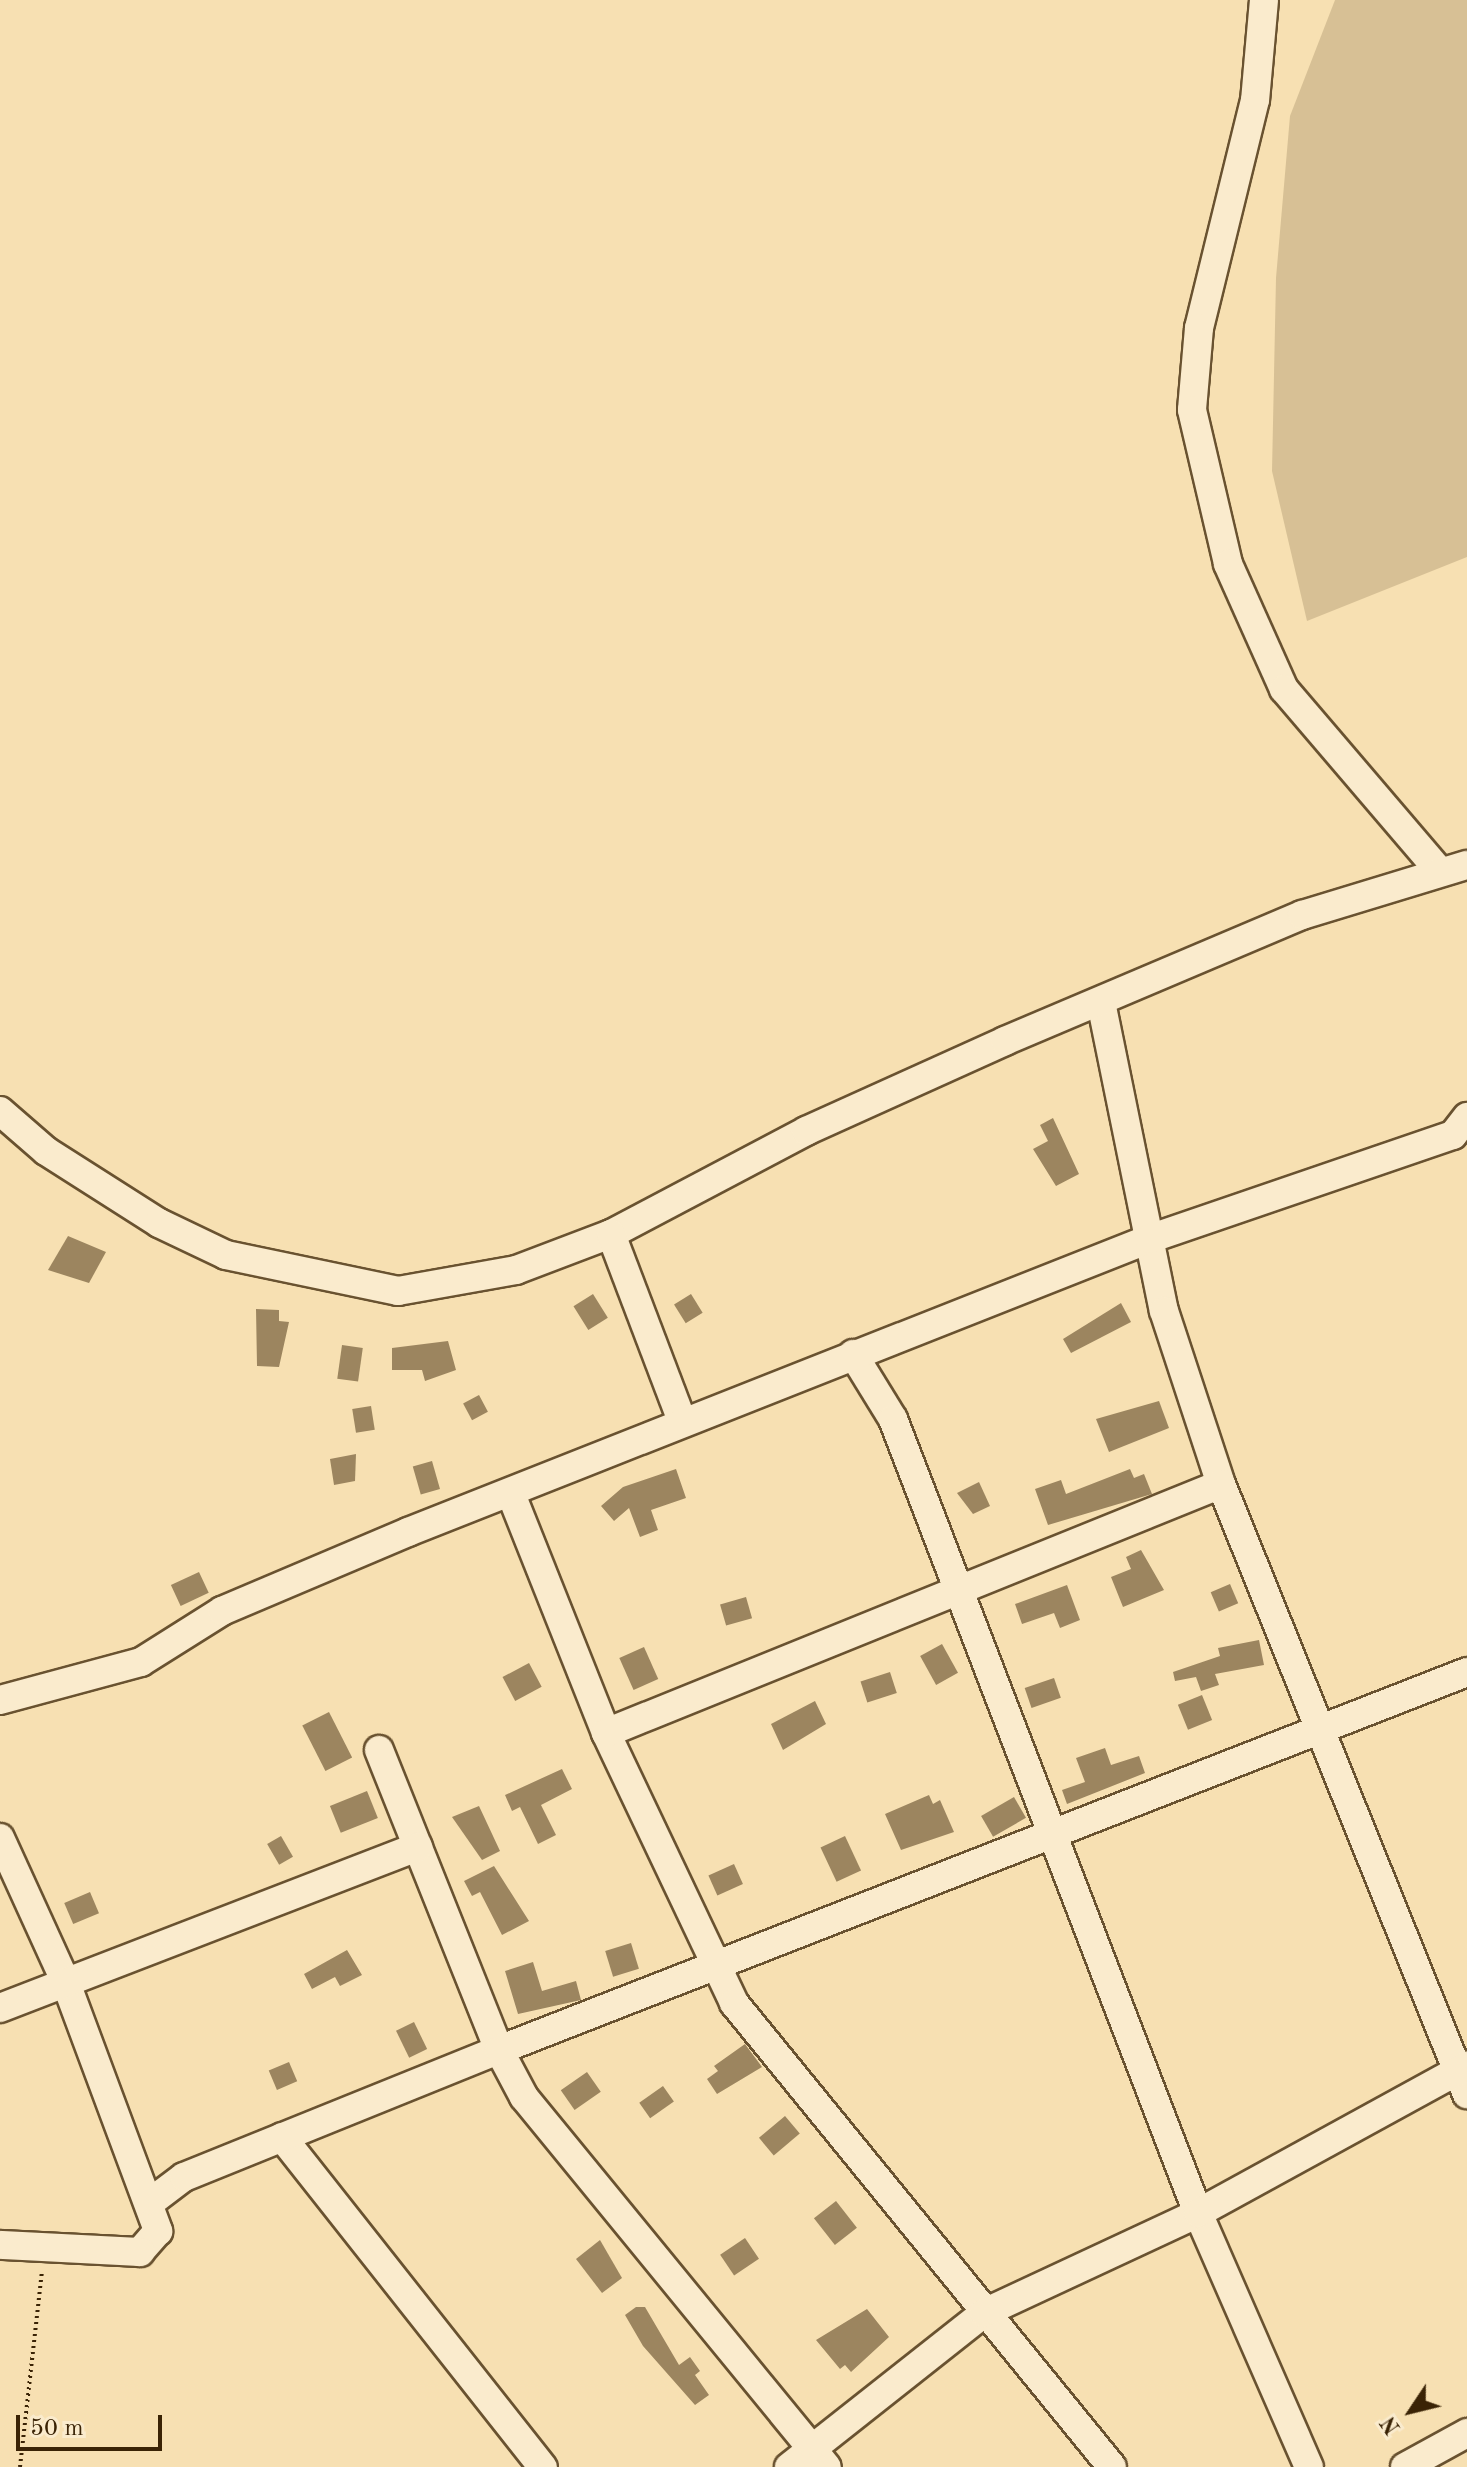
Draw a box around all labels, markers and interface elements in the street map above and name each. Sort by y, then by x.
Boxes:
north arrow [1371,2371,1451,2451]
scale bar [20,2399,166,2449]
text: N [1378,2412,1405,2438]
text: 50 m [30,2417,84,2441]

